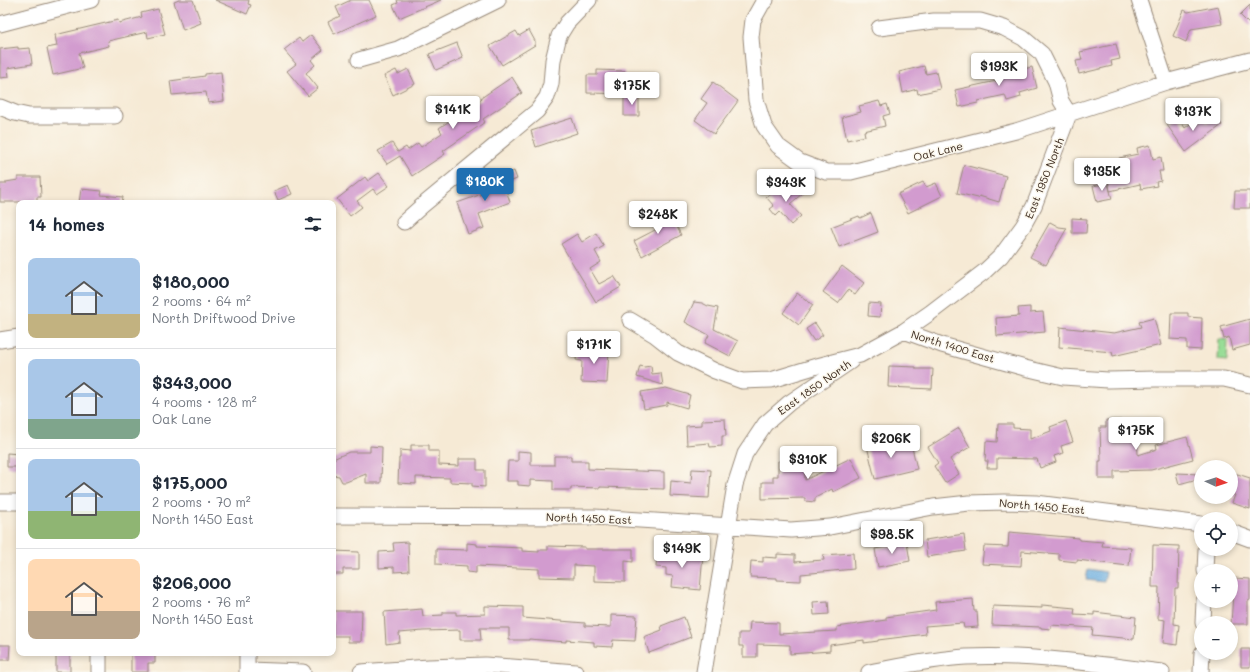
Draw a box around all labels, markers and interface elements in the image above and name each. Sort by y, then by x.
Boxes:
pin: $193K [971,53,1027,87]
text: $193K [980,57,1018,74]
pin: $175K [604,72,660,106]
text: $175K [613,76,651,93]
pin: $141K [425,96,481,130]
pin: $137K [1165,98,1221,132]
text: $141K [435,100,471,117]
text: $137K [1174,102,1212,119]
street label: East 1950 North [1021,135,1067,221]
street label: Oak Lane [912,138,964,164]
pin: $135K [1074,158,1130,192]
text: $135K [1083,162,1121,179]
pin: $180K [457,168,513,202]
pin: $343K [758,169,814,203]
text: $180K [466,172,504,189]
text: $343K [766,173,806,190]
pin: $248K [630,201,686,235]
text: $248K [638,205,678,222]
text: 14 homes [28,213,105,235]
icon: filters [302,213,324,235]
text: $180,000 [152,270,230,292]
icon: home [60,274,108,322]
text: 2 rooms · 64 m² [152,292,251,309]
text: North Driftwood Drive [152,309,296,326]
street label: North 1400 East [909,326,997,366]
pin: $171K [566,331,622,365]
text: $171K [576,335,612,352]
street label: East 1850 North [774,356,854,418]
text: $343,000 [152,371,232,393]
icon: home [60,375,108,423]
text: 4 rooms · 128 m² [152,393,257,410]
text: Oak Lane [152,410,212,427]
pin: $175K [1108,417,1164,451]
text: $175K [1117,421,1155,438]
pin: $206K [863,425,919,459]
text: $206K [871,429,911,446]
pin: $310K [780,446,836,480]
text: $310K [789,450,827,467]
north arrow [1194,460,1238,504]
map controls [1194,460,1238,660]
text: $175,000 [152,471,227,493]
icon: home [60,475,108,523]
text: 2 rooms · 70 m² [152,493,251,510]
street label: North 1450 East [998,495,1086,517]
street label: North 1450 East [546,509,632,527]
text: North 1450 East [152,510,254,527]
button: locate [1194,512,1238,556]
pin: $98.5K [859,521,925,555]
text: $98.5K [870,525,914,542]
pin: $149K [654,535,710,569]
text: $149K [663,539,701,556]
button: + [1194,564,1238,608]
text: $206,000 [152,571,231,593]
icon: home [60,575,108,623]
text: 2 rooms · 76 m² [152,593,251,610]
text: North 1450 East [152,610,254,627]
button: − [1194,616,1238,660]

